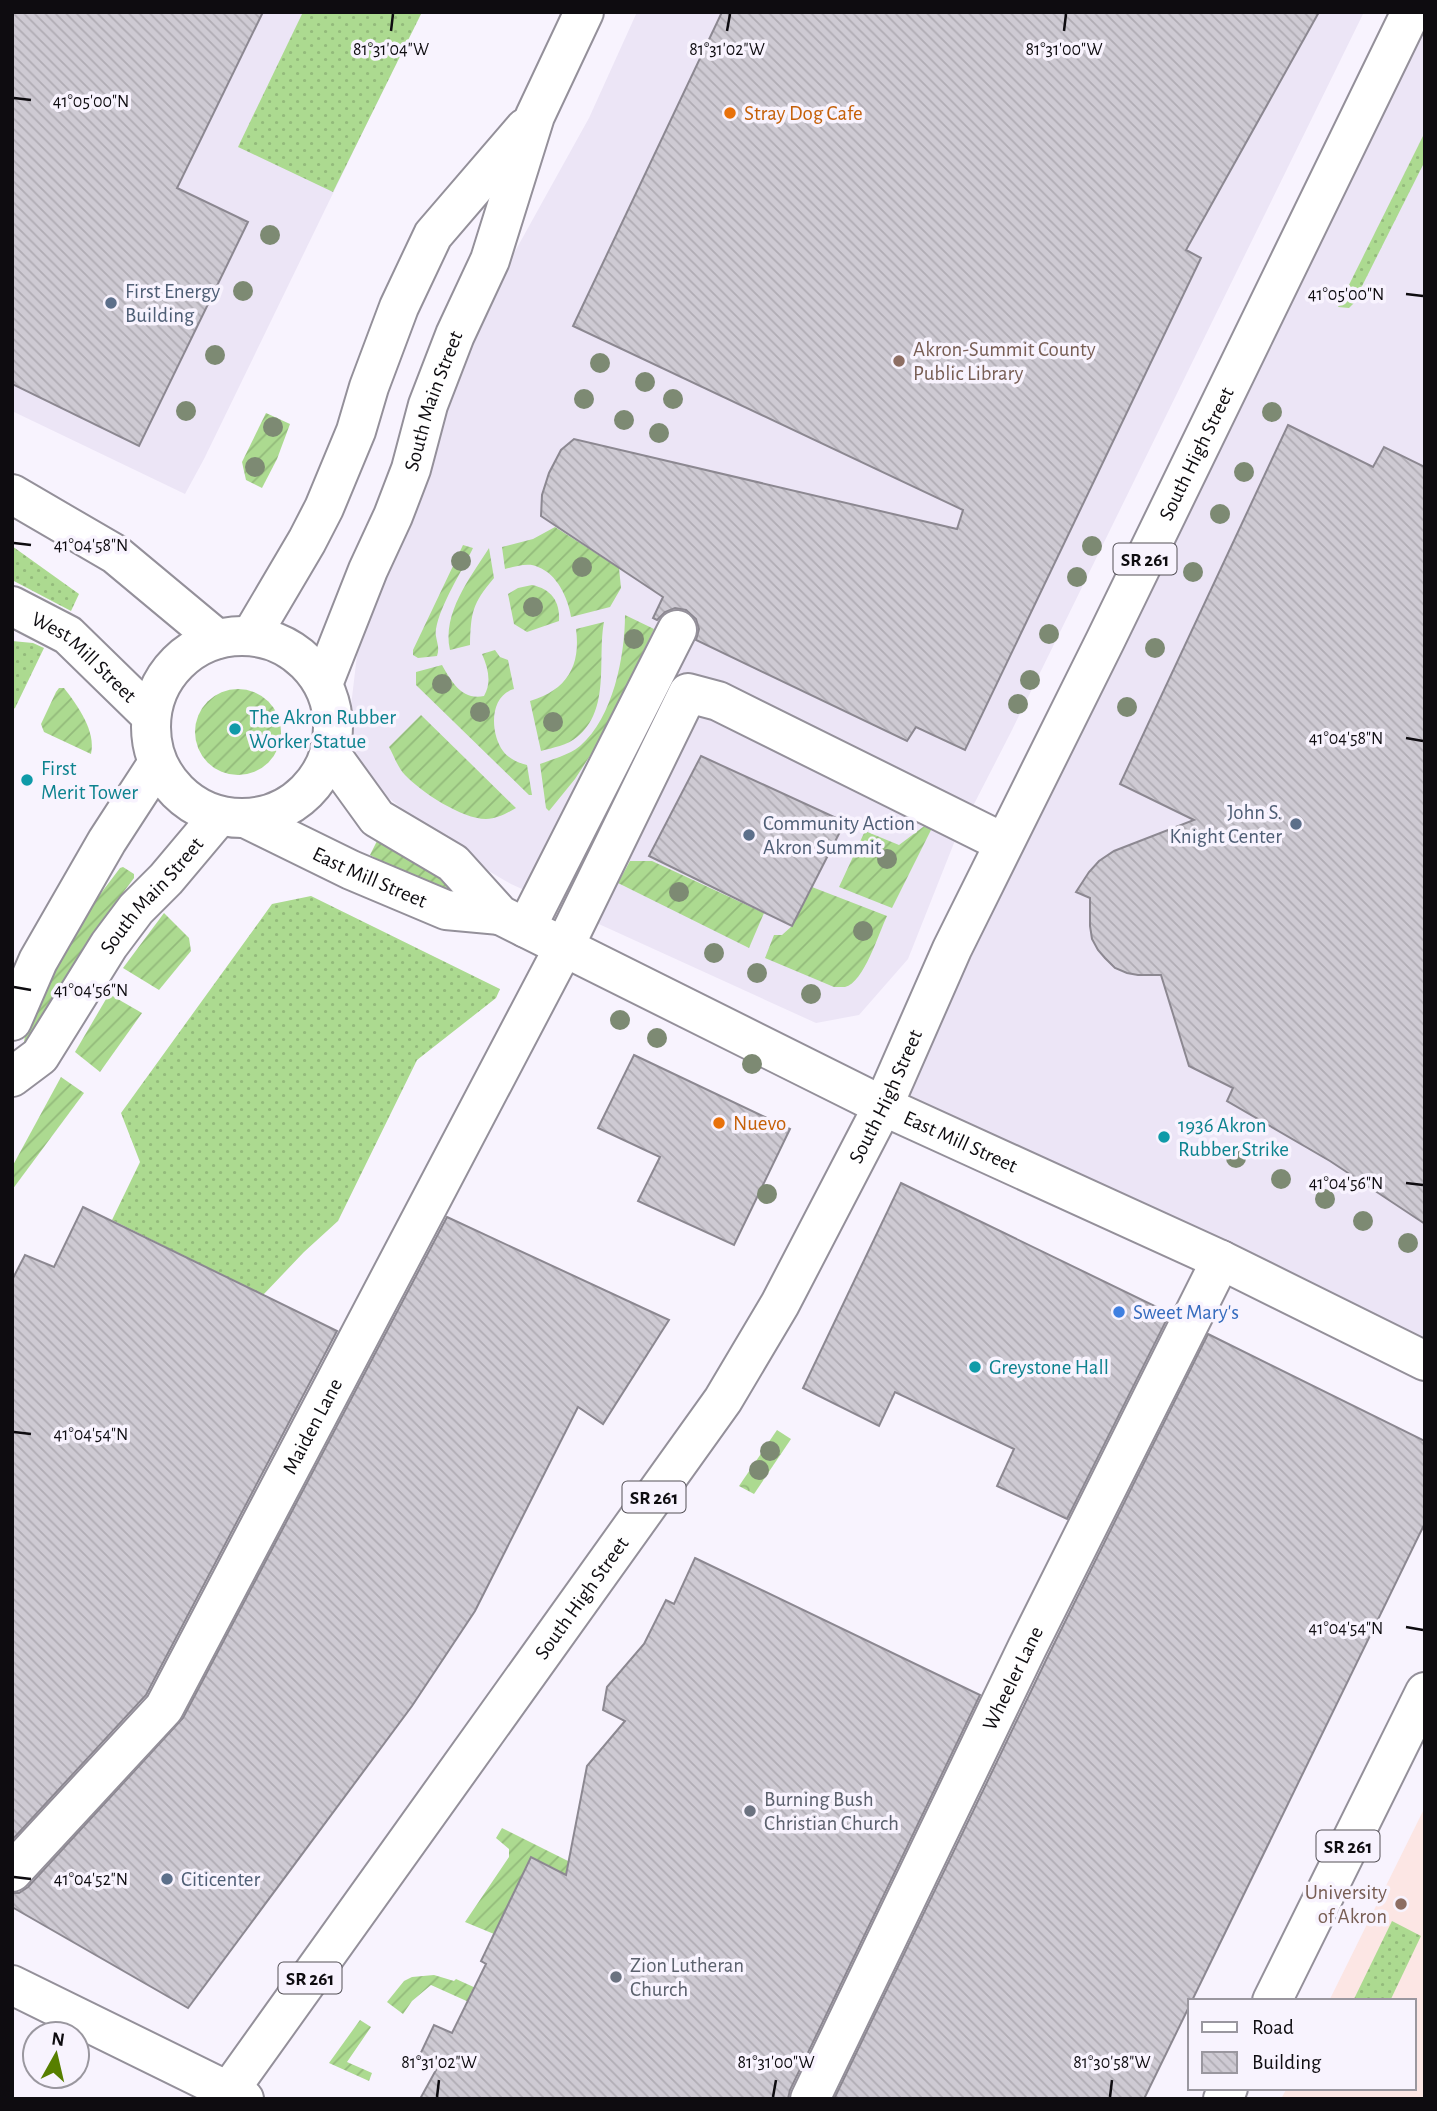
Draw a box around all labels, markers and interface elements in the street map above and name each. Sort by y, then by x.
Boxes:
text: 81°31'04"W [353,41,429,59]
text: 81°31'02"W [689,41,765,59]
text: 81°31'00"W [1026,41,1102,59]
text: 41°05'00"N [53,93,129,111]
place label: Stray Dog Cafe [744,103,863,124]
marker: Stray Dog Cafe [722,105,738,121]
place label: First Energy Building [125,281,220,326]
text: 41°05'00"N [1308,286,1384,304]
marker: First Energy Building [103,295,119,311]
street label: South Main Street [401,327,467,473]
place label: Akron-Summit County Public Library [913,339,1096,384]
marker: Akron-Summit County Public Library [891,353,907,369]
street label: South High Street [1155,384,1238,524]
text: 41°04'58"N [54,537,128,555]
road number: SR 261 [1114,544,1176,574]
street label: West Mill Street [28,608,140,707]
place label: The Akron Rubber Worker Statue [249,707,396,752]
marker: The Akron Rubber Worker Statue [227,721,243,737]
text: 41°04'58"N [1309,730,1383,748]
place label: First Merit Tower [41,758,138,803]
marker: First Merit Tower [19,772,35,788]
place label: John S. Knight Center [1170,802,1282,847]
place label: Community Action Akron Summit [763,813,915,858]
marker: John S. Knight Center [1288,816,1304,832]
marker: Community Action Akron Summit [741,827,757,843]
street label: South Main Street [96,833,208,958]
street label: East Mill Street [309,843,430,912]
text: 41°04'56"N [54,982,128,1000]
street label: South High Street [845,1026,926,1167]
street label: East Mill Street [900,1107,1021,1177]
place label: Nuevo [733,1113,786,1134]
marker: Nuevo [711,1115,727,1131]
place label: 1936 Akron Rubber Strike [1178,1115,1289,1160]
marker: 1936 Akron Rubber Strike [1156,1129,1172,1145]
text: 41°04'56"N [1309,1175,1383,1193]
place label: Sweet Mary's [1133,1302,1239,1323]
marker: Sweet Mary's [1111,1304,1127,1320]
place label: Greystone Hall [989,1357,1109,1378]
marker: Greystone Hall [967,1359,983,1375]
street label: Maiden Lane [279,1375,346,1478]
text: 41°04'54"N [54,1426,128,1444]
road number: SR 261 [622,1482,686,1512]
street label: South High Street [531,1533,633,1663]
text: 41°04'54"N [1309,1620,1383,1638]
street label: Wheeler Lane [979,1623,1047,1734]
place label: Burning Bush Christian Church [764,1789,899,1834]
marker: Burning Bush Christian Church [742,1803,758,1819]
road number: SR 261 [1316,1830,1380,1862]
place label: Citicenter [181,1869,260,1890]
text: 41°04'52"N [54,1871,128,1889]
marker: Citicenter [159,1871,175,1887]
place label: University of Akron [1305,1882,1387,1927]
marker: University of Akron [1393,1896,1409,1912]
place label: Zion Lutheran Church [630,1955,744,2000]
road number: SR 261 [278,1962,342,1994]
marker: Zion Lutheran Church [608,1969,624,1985]
legend [1188,1999,1416,2090]
text: Road [1252,2017,1294,2038]
north arrow [21,2020,91,2090]
text: N [50,2029,66,2050]
text: Building [1252,2052,1322,2073]
text: 81°31'02"W [401,2054,477,2072]
text: 81°31'00"W [738,2054,814,2072]
text: 81°30'58"W [1073,2054,1151,2072]

